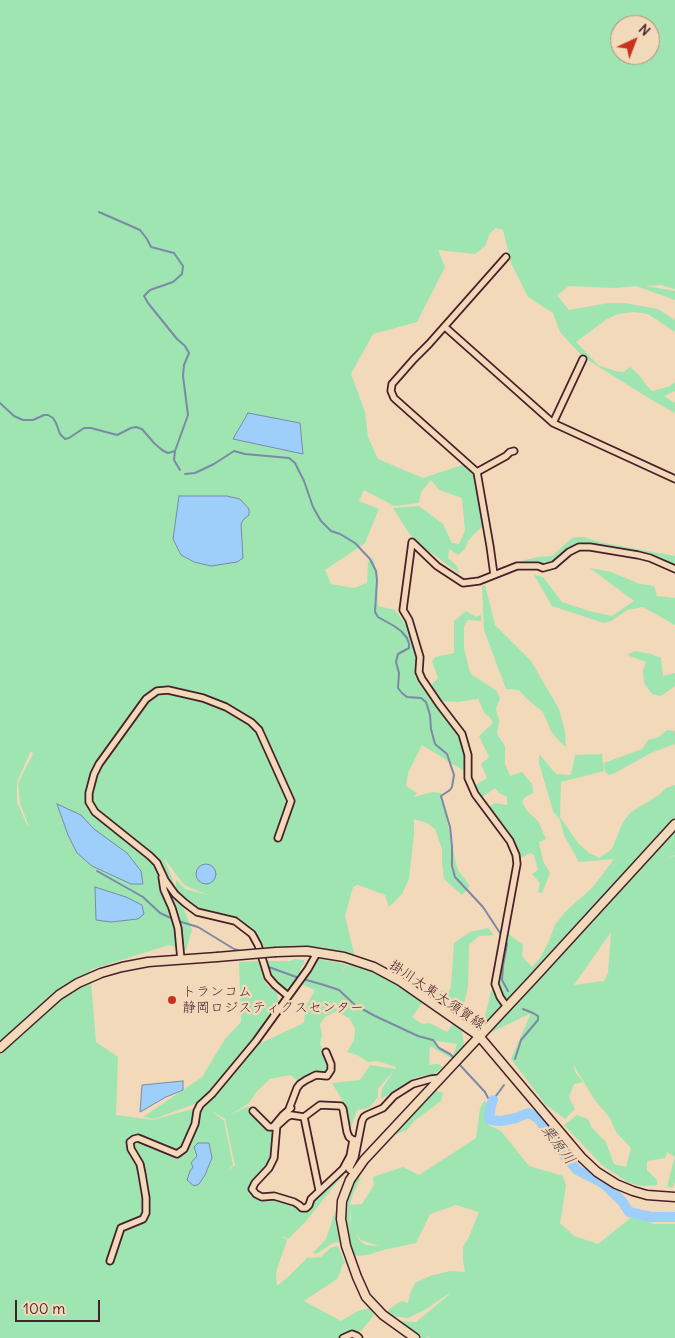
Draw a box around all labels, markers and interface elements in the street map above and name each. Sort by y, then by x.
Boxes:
north arrow [610,15,660,65]
text: N [635,20,654,40]
street label: 掛川大東大須賀線 [386,957,488,1033]
place label: トランコム 静岡ロジスティクスセンター [182,984,364,1016]
marker: トランコム 静岡ロジスティクスセンター [166,994,178,1006]
water label: 栗原川 [537,1122,579,1168]
scale bar [18,1290,102,1322]
text: 100 m [23,1299,65,1318]

